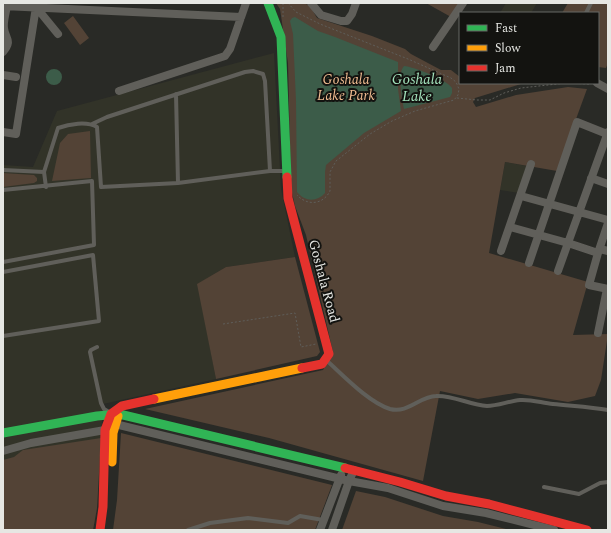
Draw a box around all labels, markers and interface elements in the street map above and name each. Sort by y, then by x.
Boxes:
legend [459,12,599,84]
text: Fast [495,19,517,38]
text: Slow [495,39,521,58]
text: Jam [495,59,516,78]
water label: Goshala Lake [392,68,443,108]
park label: Goshala Lake Park [317,69,375,106]
street label: Goshala Road [303,237,345,325]

